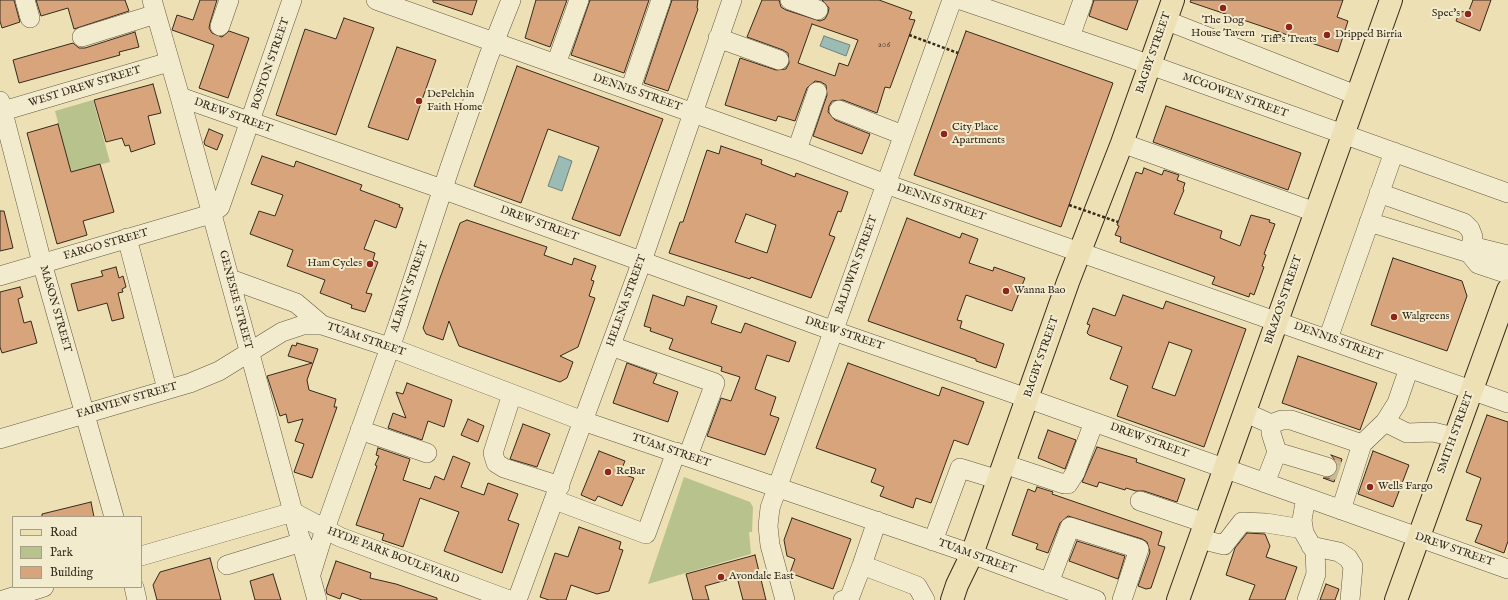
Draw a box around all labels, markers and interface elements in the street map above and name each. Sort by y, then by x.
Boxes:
marker: The Dog House Tavern [1218,3,1228,13]
place label: Spec's [1432,7,1460,21]
marker: Spec's [1463,9,1473,19]
street label: BAGBY STREET [1134,11,1174,95]
place label: The Dog House Tavern [1191,14,1255,40]
street label: BOSTON STREET [249,16,293,112]
marker: Tiff's Treats [1284,22,1294,32]
place label: Dripped Birria [1335,28,1402,42]
marker: Dripped Birria [1322,30,1332,40]
place label: Tiff's Treats [1261,33,1317,47]
house number: 206 [878,40,890,50]
street label: WEST DREW STREET [27,64,143,110]
street label: MCGOWEN STREET [1181,71,1289,121]
street label: DENNIS STREET [591,72,683,114]
place label: DePelchin Faith Home [427,88,482,114]
street label: DREW STREET [192,96,274,136]
marker: DePelchin Faith Home [414,96,424,106]
place label: City Place Apartments [952,121,1005,147]
marker: City Place Apartments [939,129,949,139]
street label: DENNIS STREET [895,182,987,224]
street label: DREW STREET [498,204,580,244]
street label: BALDWIN STREET [833,214,881,316]
street label: FARGO STREET [62,227,150,263]
street label: ALBANY STREET [388,240,432,334]
street label: GENESEE STREET [215,249,255,351]
street label: HELENA STREET [604,253,650,349]
street label: BRAZOS STREET [1263,254,1305,346]
place label: Ham Cycles [307,257,362,271]
marker: Ham Cycles [365,259,375,269]
street label: MASON STREET [36,264,74,354]
place label: Wanna Bao [1014,284,1065,298]
marker: Wanna Bao [1001,286,1011,296]
place label: Walgreens [1402,310,1449,324]
marker: Walgreens [1389,312,1399,322]
street label: DREW STREET [803,314,885,354]
street label: BAGBY STREET [1022,315,1062,399]
street label: TUAM STREET [325,320,407,360]
street label: DENNIS STREET [1292,320,1384,364]
street label: FAIRVIEW STREET [75,380,179,422]
street label: SMITH STREET [1435,390,1477,476]
street label: DREW STREET [1108,421,1190,461]
street label: TUAM STREET [630,431,712,471]
place label: ReBar [616,465,645,479]
marker: ReBar [603,467,613,477]
place label: Wells Fargo [1378,480,1433,494]
marker: Wells Fargo [1365,482,1375,492]
legend [12,516,142,588]
text: Road [50,525,77,540]
street label: HYDE PARK BOULEVARD [325,525,461,587]
street label: DREW STREET [1413,530,1495,570]
street label: TUAM STREET [936,537,1018,577]
text: Park [50,545,73,560]
text: Building [50,565,93,580]
place label: Avondale East [729,570,794,584]
marker: Avondale East [716,572,726,582]

